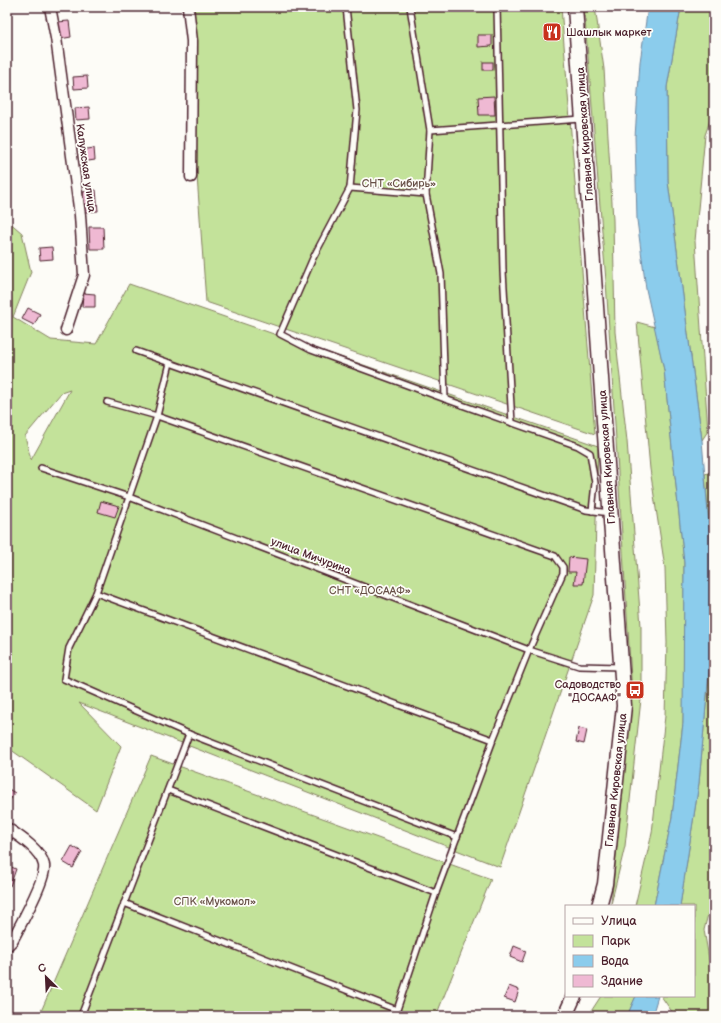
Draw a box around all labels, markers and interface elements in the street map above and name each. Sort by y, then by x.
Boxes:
restaurant icon: Шашлык маркет [541,21,563,43]
place label: Шашлык маркет [566,26,652,39]
street label: Главная Кировская улица [574,66,596,201]
street label: Калужская улица [73,123,99,214]
park label: СНТ «Сибирь» [362,177,436,190]
street label: Главная Кировская улица [596,389,618,524]
street label: улица Мичурина [269,535,353,577]
park label: СНТ «ДОСААФ» [329,584,411,597]
place label: Садоводство "ДОСААФ" [555,678,621,704]
bus stop icon: Садоводство "ДОСААФ" [624,679,646,701]
street label: Главная Кировская улица [603,712,630,848]
park label: СПК «Мукомол» [174,895,256,908]
legend [565,905,695,997]
text: Улица [601,914,637,929]
text: Парк [601,934,631,949]
text: Вода [601,954,629,969]
north arrow [26,957,66,997]
text: С [36,961,49,976]
text: Здание [601,974,643,989]

